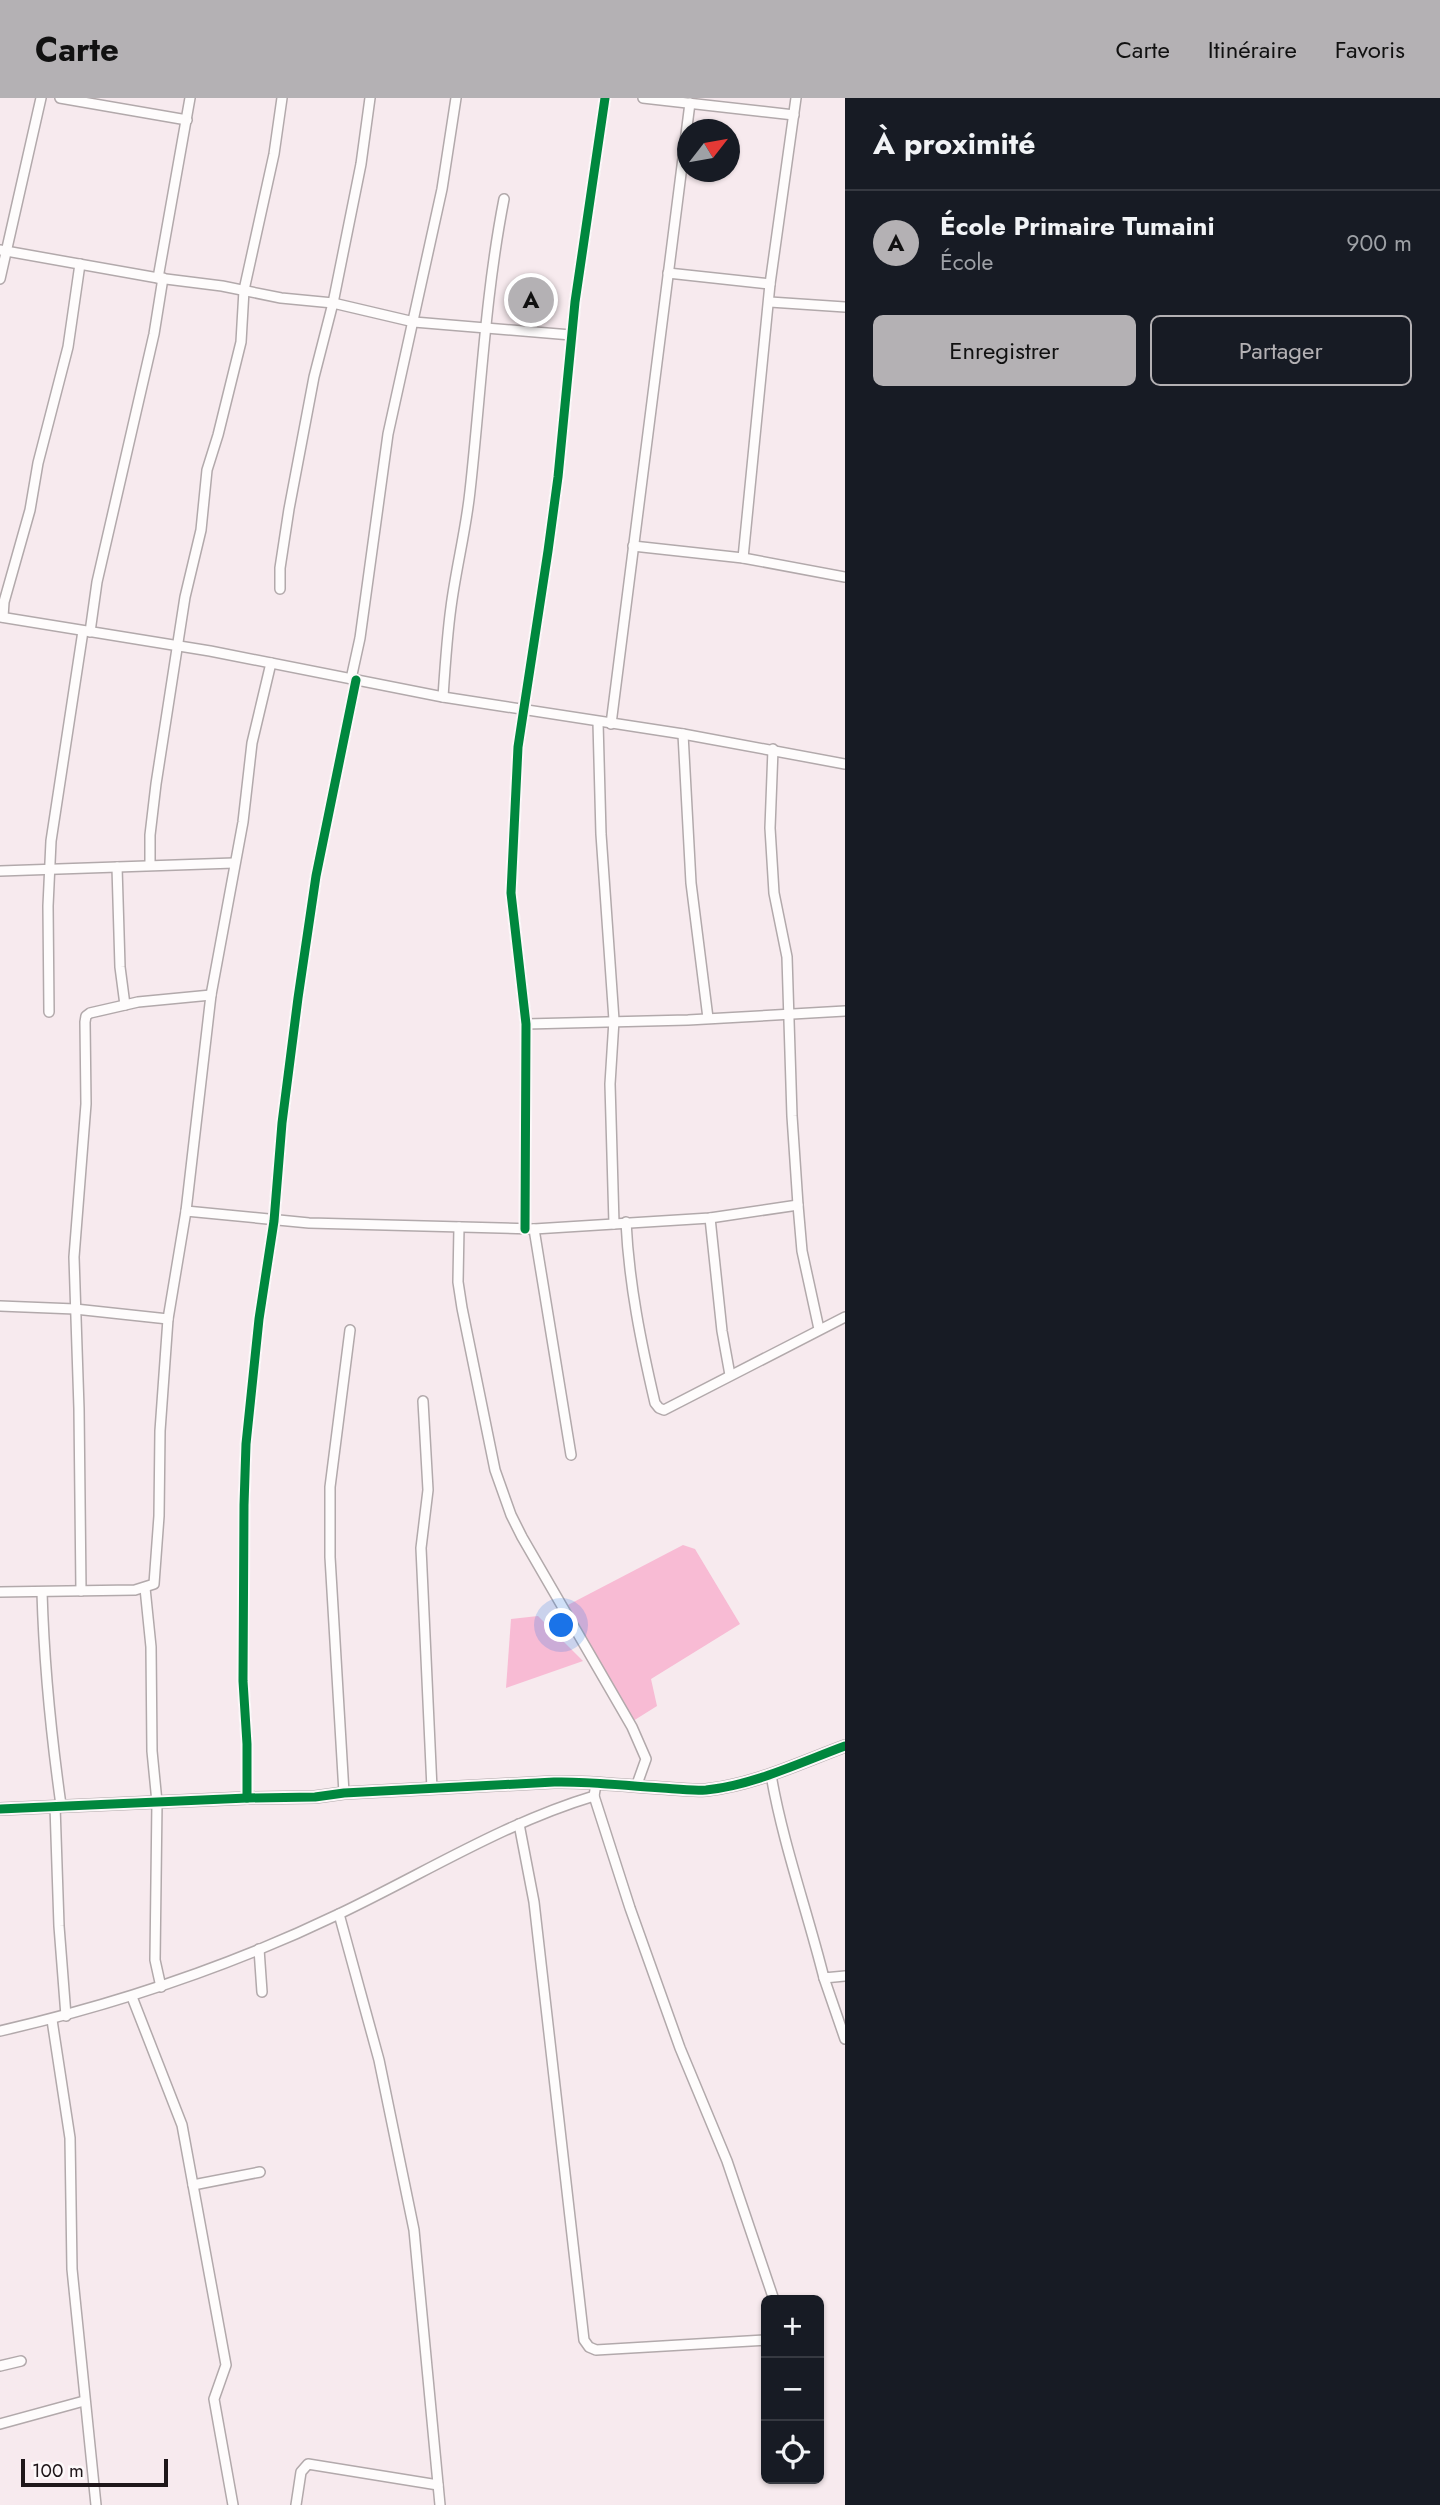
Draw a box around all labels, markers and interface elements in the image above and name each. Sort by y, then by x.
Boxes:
text: Carte [35,26,119,73]
text: Carte [1115,32,1170,67]
text: Itinéraire [1208,32,1297,67]
text: Favoris [1335,32,1405,67]
north arrow [677,119,740,182]
text: À proximité [873,122,1036,165]
text: École Primaire Tumaini [940,207,1215,245]
text: A [888,226,904,260]
text: 900 m [1346,226,1412,260]
text: École [940,245,993,279]
pin: A [508,274,554,326]
button: Enregistrer [873,315,1136,386]
button: Partager [1150,315,1412,386]
your location [544,1608,578,1642]
map controls [761,2295,824,2484]
button: + [761,2295,824,2358]
button: − [761,2358,824,2421]
button: locate [761,2421,824,2484]
scale bar [21,2456,168,2488]
text: 100 m [32,2457,84,2484]

